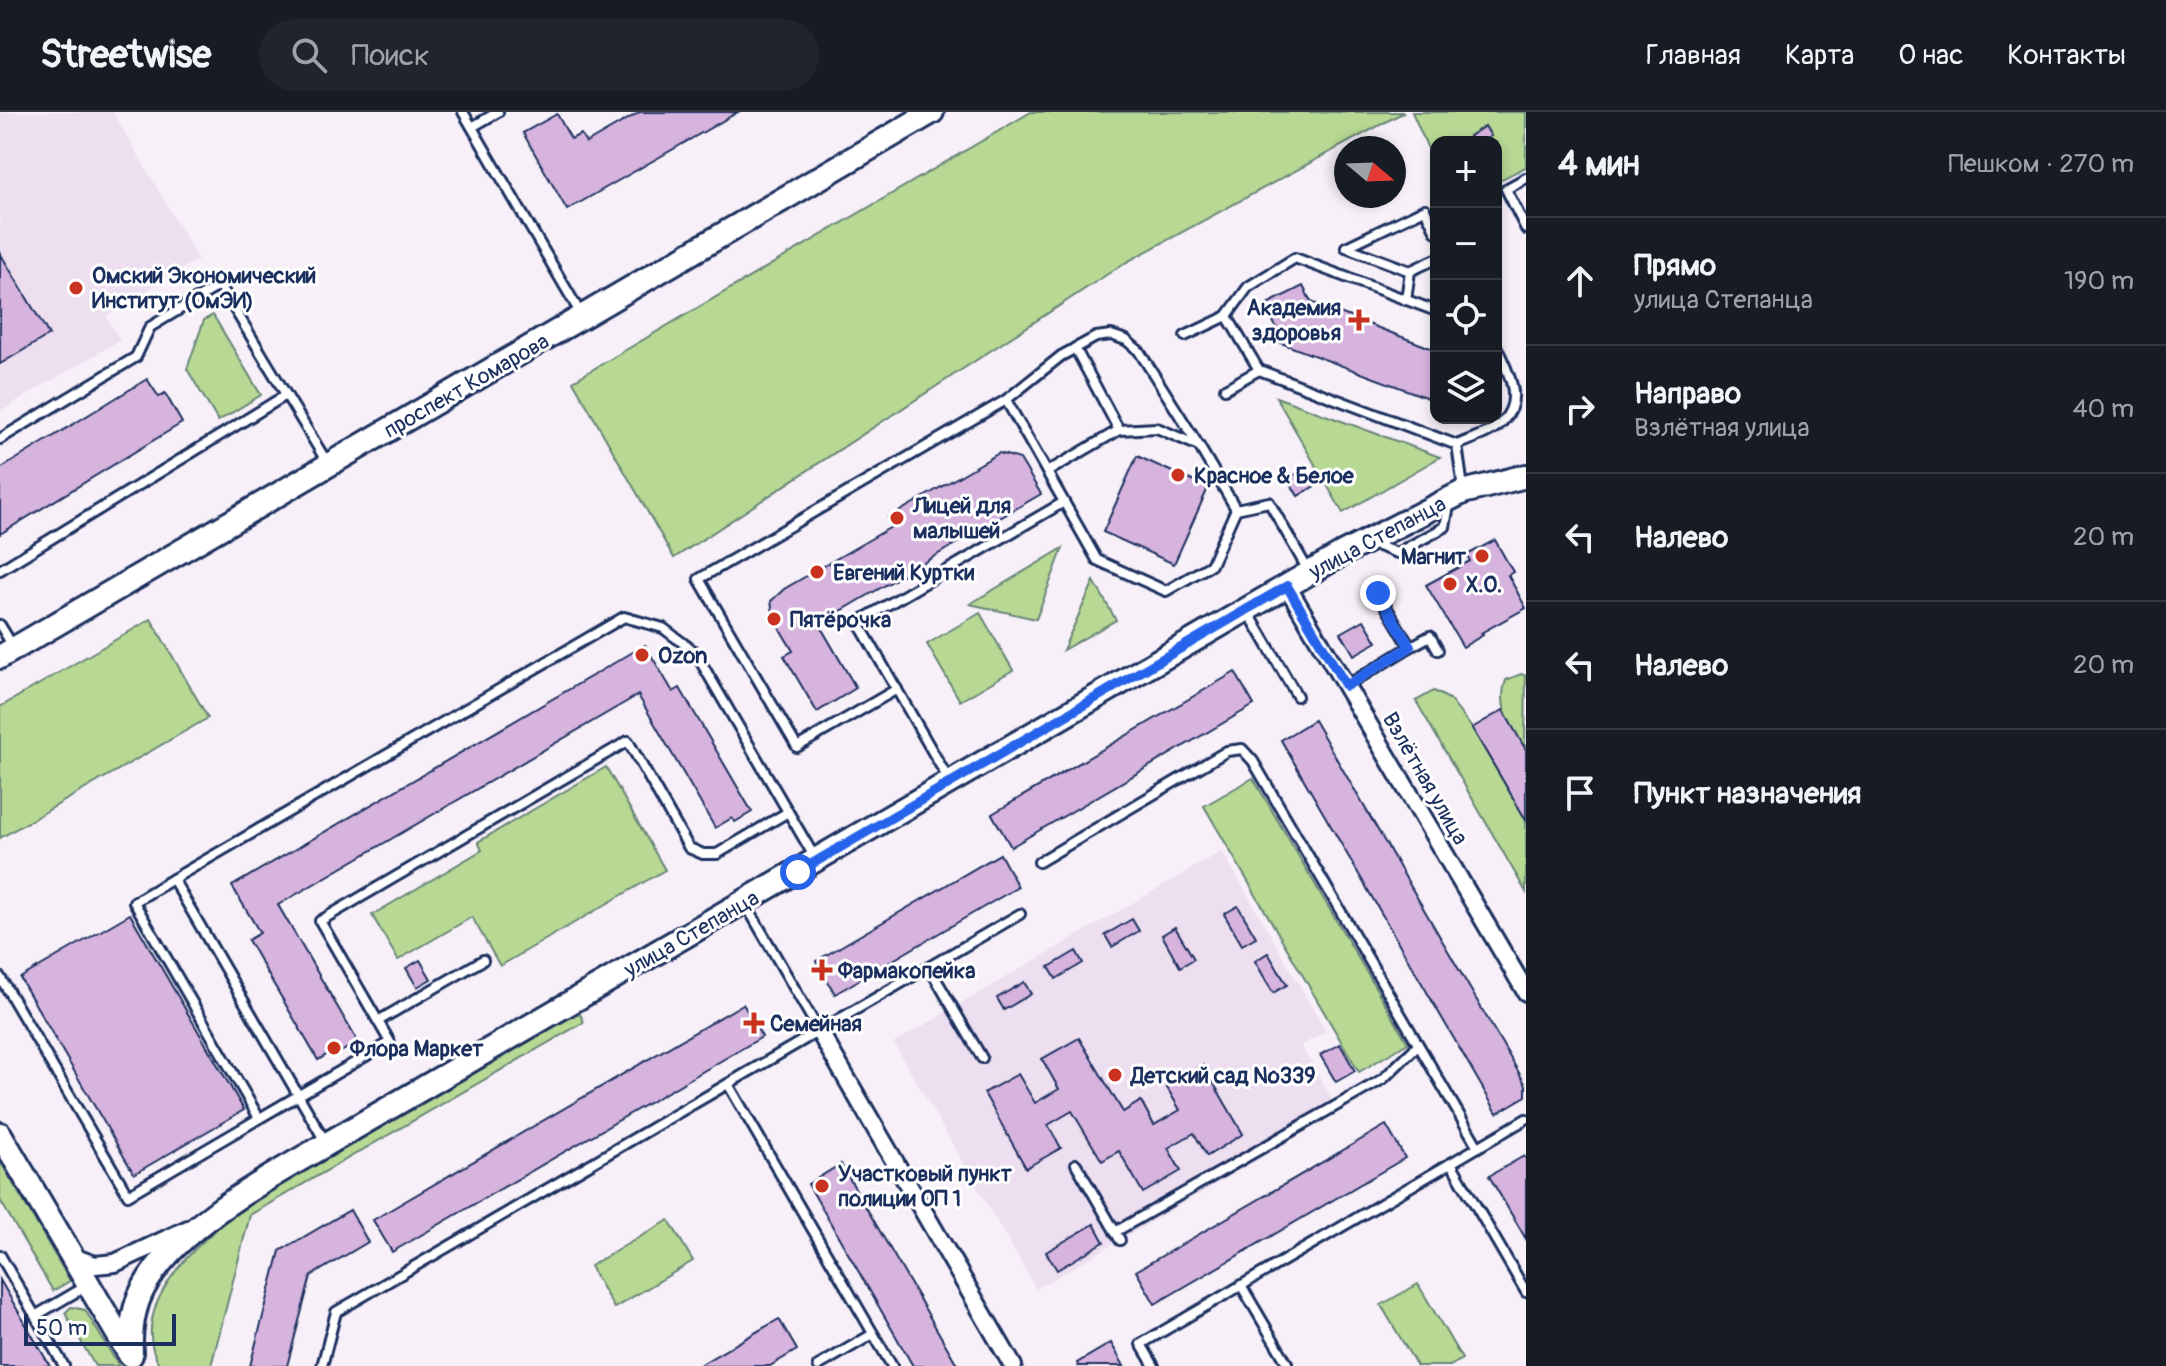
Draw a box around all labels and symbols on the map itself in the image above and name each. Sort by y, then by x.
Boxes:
north arrow [1334,136,1406,208]
place label: Омский Экономический Институт (ОмЭИ) [92,262,316,315]
marker: Омский Экономический Институт (ОмЭИ) [67,279,85,297]
place label: Академия здоровья [1246,294,1341,347]
marker: Академия здоровья [1348,309,1370,331]
street label: проспект Комарова [379,327,554,445]
place label: Красное & Белое [1194,462,1355,490]
marker: Красное & Белое [1169,466,1187,484]
street label: улица Степанца [1303,490,1451,586]
place label: Лицей для малышей [912,492,1011,545]
marker: Лицей для малышей [888,509,906,527]
place label: Магнит [1401,543,1467,571]
marker: Магнит [1473,547,1491,565]
place label: Евгений Куртки [833,559,975,587]
marker: Евгений Куртки [808,563,826,581]
place label: X.O. [1466,571,1502,599]
route end [1360,575,1396,611]
marker: X.O. [1441,575,1459,593]
place label: Пятёрочка [790,606,891,634]
marker: Пятёрочка [765,610,783,628]
place label: Ozon [658,642,707,670]
marker: Ozon [633,646,651,664]
street label: Взлётная улица [1376,707,1474,850]
route start [780,854,816,890]
street label: улица Степанца [618,884,764,984]
place label: Фармакопейка [837,957,975,985]
marker: Фармакопейка [813,961,831,979]
place label: Семейная [770,1010,862,1038]
marker: Семейная [745,1014,763,1032]
place label: Флора Маркет [349,1035,484,1063]
marker: Флора Маркет [325,1039,343,1057]
place label: Детский сад №339 [1129,1062,1316,1090]
marker: Детский сад №339 [1106,1066,1124,1084]
place label: Участковый пункт полиции ОП 1 [838,1160,1013,1213]
marker: Участковый пункт полиции ОП 1 [813,1177,831,1195]
scale bar [24,1310,176,1346]

